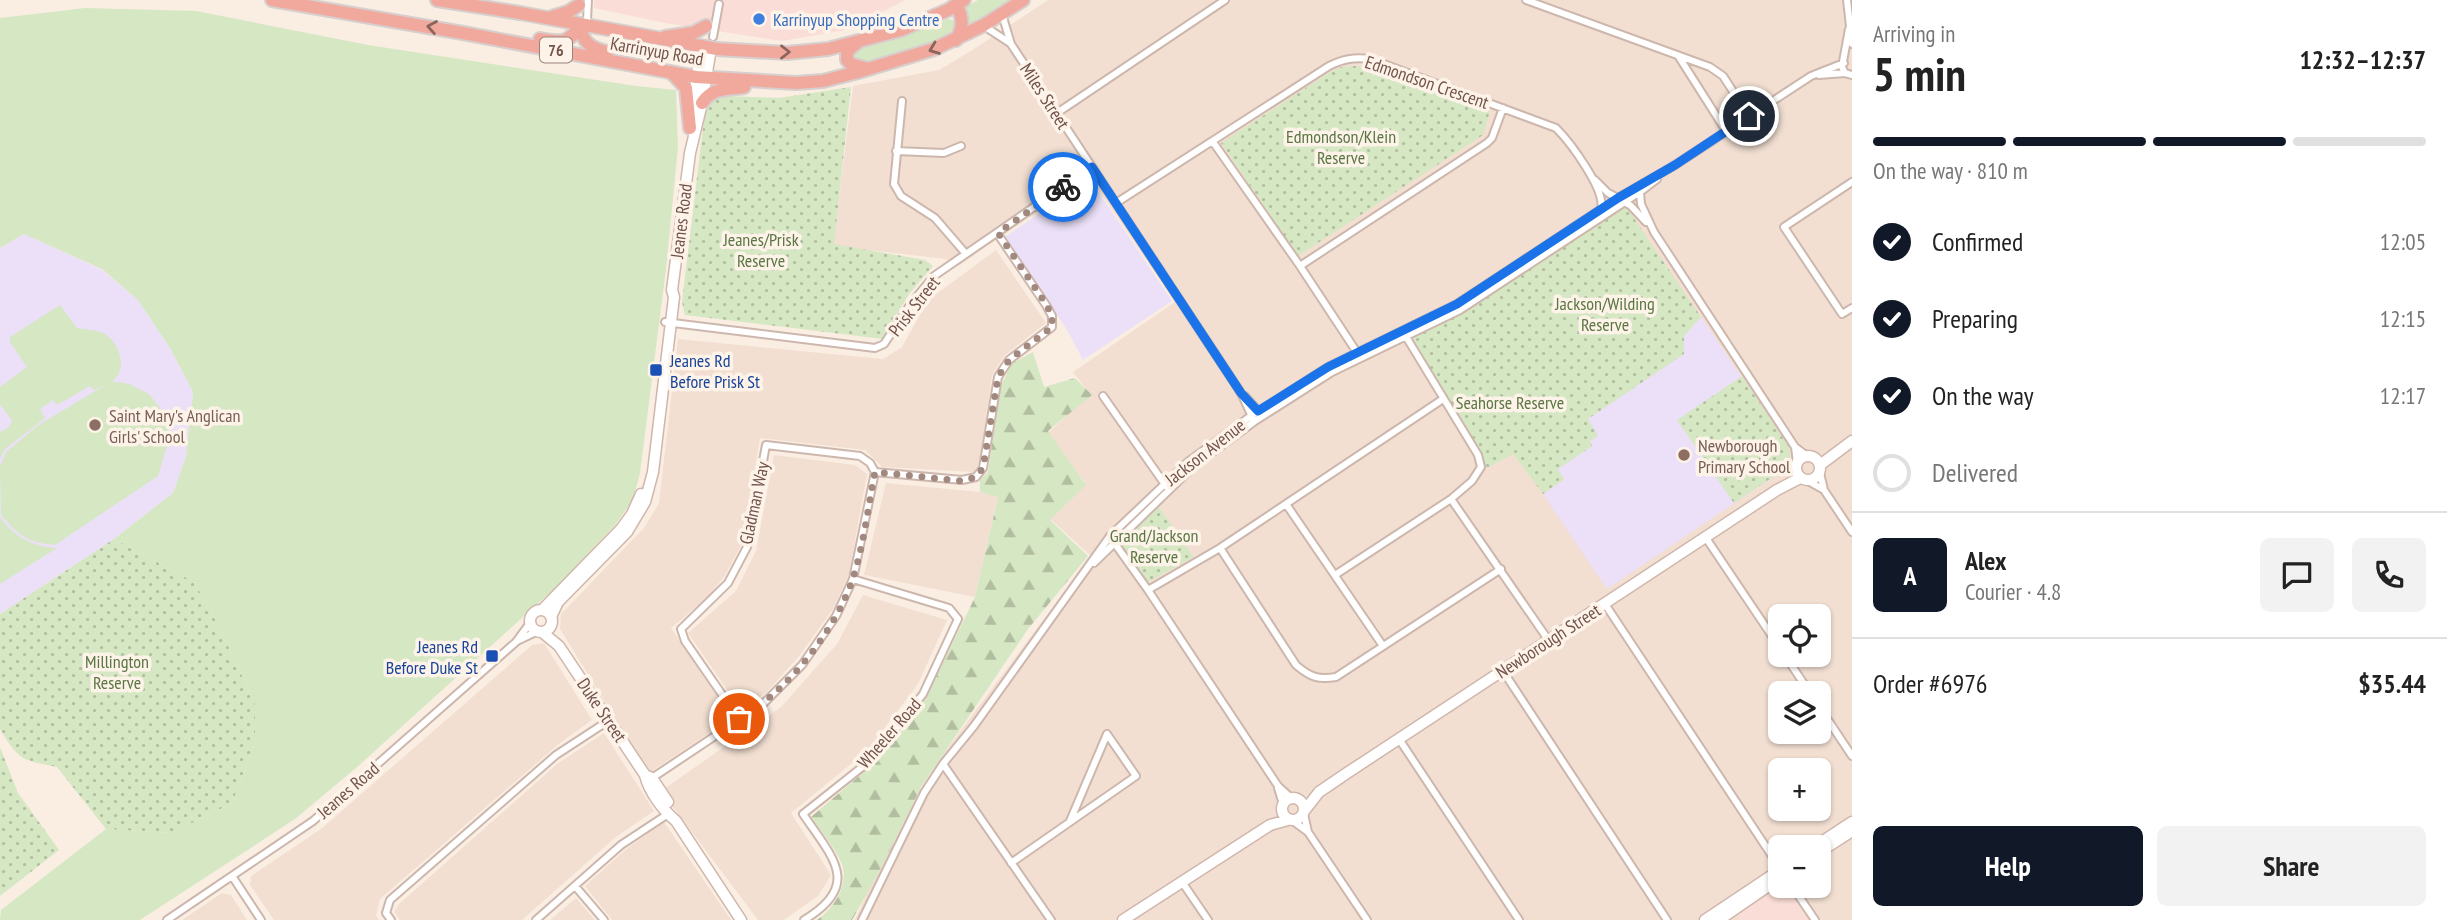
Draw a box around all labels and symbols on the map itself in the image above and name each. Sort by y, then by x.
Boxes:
place label: Karrinyup Shopping Centre [773,8,939,31]
marker: Karrinyup Shopping Centre [751,11,767,27]
one-way arrow [426,20,438,35]
street label: Karrinyup Road [609,31,705,71]
road number: 76 [540,38,572,62]
one-way arrow [928,41,940,55]
one-way arrow [780,44,791,60]
street label: Edmondson Crescent [1362,50,1492,114]
street label: Miles Street [1015,59,1075,133]
pin [1719,86,1779,146]
park label: Edmondson/Klein Reserve [1286,125,1396,169]
courier [1028,152,1098,222]
street label: Jeanes Road [665,182,697,261]
park label: Jeanes/Prisk Reserve [722,228,799,272]
street label: Prisk Street [883,271,945,341]
park label: Jackson/Wilding Reserve [1554,292,1655,336]
place label: Jeanes Rd Before Prisk St [669,349,760,393]
marker: Jeanes Rd Before Prisk St [648,362,664,378]
park label: Seahorse Reserve [1456,391,1564,414]
place label: Saint Mary's Anglican Girls' School [109,404,240,448]
street label: Jackson Avenue [1159,414,1250,491]
marker: Saint Mary's Anglican Girls' School [87,417,103,433]
place label: Newborough Primary School [1698,434,1791,478]
marker: Newborough Primary School [1676,447,1692,463]
street label: Gladman Way [734,459,774,546]
park label: Grand/Jackson Reserve [1110,524,1198,568]
street label: Newborough Street [1491,599,1605,683]
place label: Jeanes Rd Before Duke St [386,635,478,679]
marker: Jeanes Rd Before Duke St [484,648,500,664]
park label: Millington Reserve [85,650,149,694]
street label: Duke Street [572,673,632,747]
pin [709,689,769,749]
street label: Wheeler Road [852,693,926,773]
street label: Jeanes Road [311,757,384,824]

